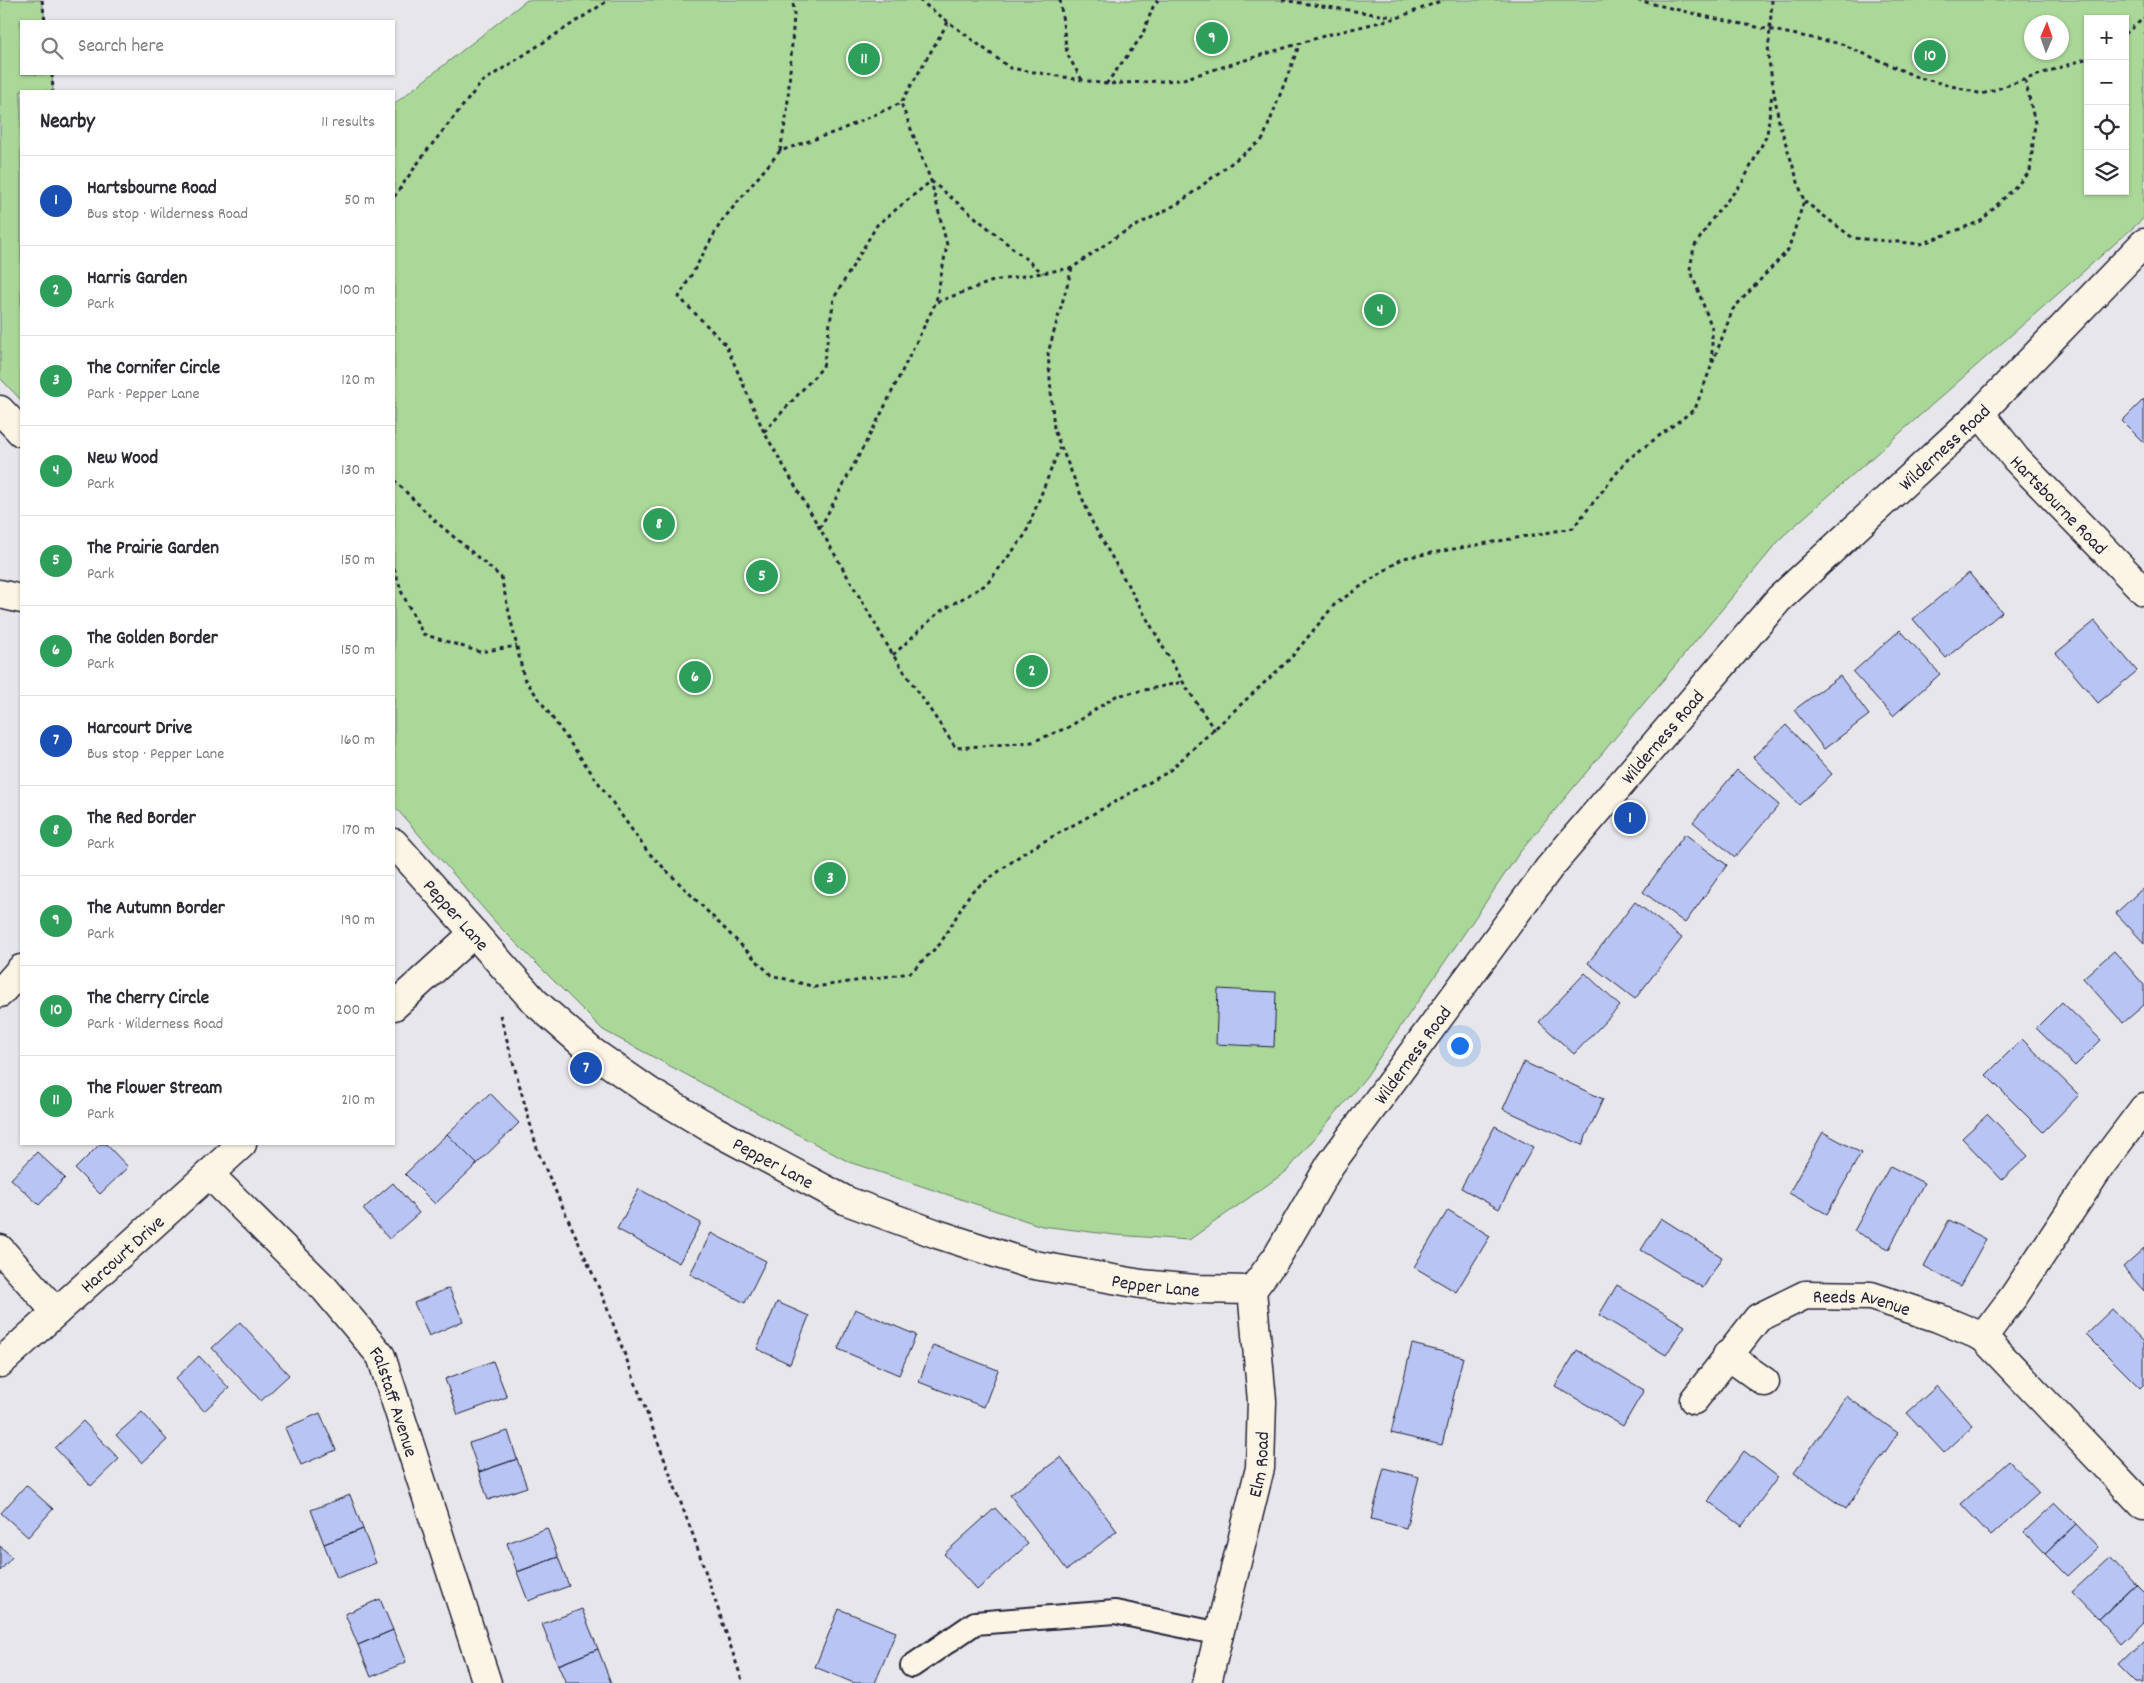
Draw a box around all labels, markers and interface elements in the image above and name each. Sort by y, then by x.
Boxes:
north arrow [2024,15,2069,60]
map controls [2084,15,2129,195]
button: + [2084,15,2129,60]
pin: 9 [1196,19,1228,57]
search box [20,20,395,75]
icon: search [38,34,66,62]
text: Search here [78,34,164,61]
pin: 10 [1914,37,1946,75]
pin: 11 [848,40,880,78]
button: − [2084,60,2129,105]
button: locate [2084,105,2129,150]
text: Nearby [40,108,95,138]
text: 11 results [321,111,375,134]
button: layers [2084,150,2129,195]
text: Hartsbourne Road [87,176,217,203]
text: 1 [54,189,58,212]
text: 50 m [344,189,375,212]
text: Bus stop · Wilderness Road [87,203,248,226]
text: Harris Garden [87,266,187,293]
text: 2 [53,279,60,302]
text: 100 m [339,279,375,302]
pin: 4 [1364,291,1396,329]
text: Park [87,293,114,316]
text: The Cornifer Circle [87,356,220,383]
text: 3 [52,369,60,392]
text: 120 m [341,369,375,392]
text: Park · Pepper Lane [87,383,199,406]
street label: Wilderness Road [1894,400,1998,499]
text: New Wood [87,446,158,473]
street label: Hartsbourne Road [2002,450,2112,562]
text: 4 [53,459,59,482]
text: 130 m [341,459,375,482]
text: Park [87,473,114,496]
pin: 8 [643,505,675,543]
text: The Prairie Garden [87,536,219,563]
text: 5 [52,549,60,572]
text: 150 m [341,549,375,572]
pin: 5 [746,557,778,595]
text: Park [87,563,114,586]
text: The Golden Border [87,626,218,653]
text: 6 [52,639,60,662]
text: 150 m [341,639,375,662]
pin: 2 [1016,652,1048,690]
text: Park [87,653,114,676]
pin: 6 [679,658,711,696]
street label: Wilderness Road [1616,685,1712,791]
text: Harcourt Drive [87,716,192,743]
text: 7 [53,729,59,752]
text: 160 m [340,729,375,752]
text: Bus stop · Pepper Lane [87,743,224,766]
pin: 1 [1614,799,1646,837]
text: The Red Border [87,806,196,833]
text: 8 [53,819,59,842]
text: 170 m [342,819,375,842]
text: Park [87,833,114,856]
pin: 3 [814,859,846,897]
street label: Pepper Lane [415,874,494,958]
text: The Autumn Border [87,896,225,923]
text: 9 [52,909,60,932]
text: 190 m [341,909,375,932]
text: Park [87,923,114,946]
text: The Cherry Circle [87,986,209,1013]
text: 10 [50,999,62,1022]
text: 200 m [336,999,375,1022]
street label: Wilderness Road [1369,1002,1460,1111]
text: Park · Wilderness Road [87,1013,223,1036]
your location [1447,1033,1473,1059]
pin: 7 [570,1049,602,1087]
text: The Flower Stream [87,1076,222,1103]
text: 11 [52,1089,60,1112]
text: 210 m [341,1089,375,1112]
text: Park [87,1103,114,1126]
street label: Pepper Lane [727,1132,817,1198]
street label: Harcourt Drive [76,1210,172,1301]
street label: Pepper Lane [1109,1269,1200,1306]
street label: Reeds Avenue [1813,1285,1913,1325]
street label: Falstaff Avenue [361,1342,423,1461]
street label: Elm Road [1243,1431,1278,1501]

